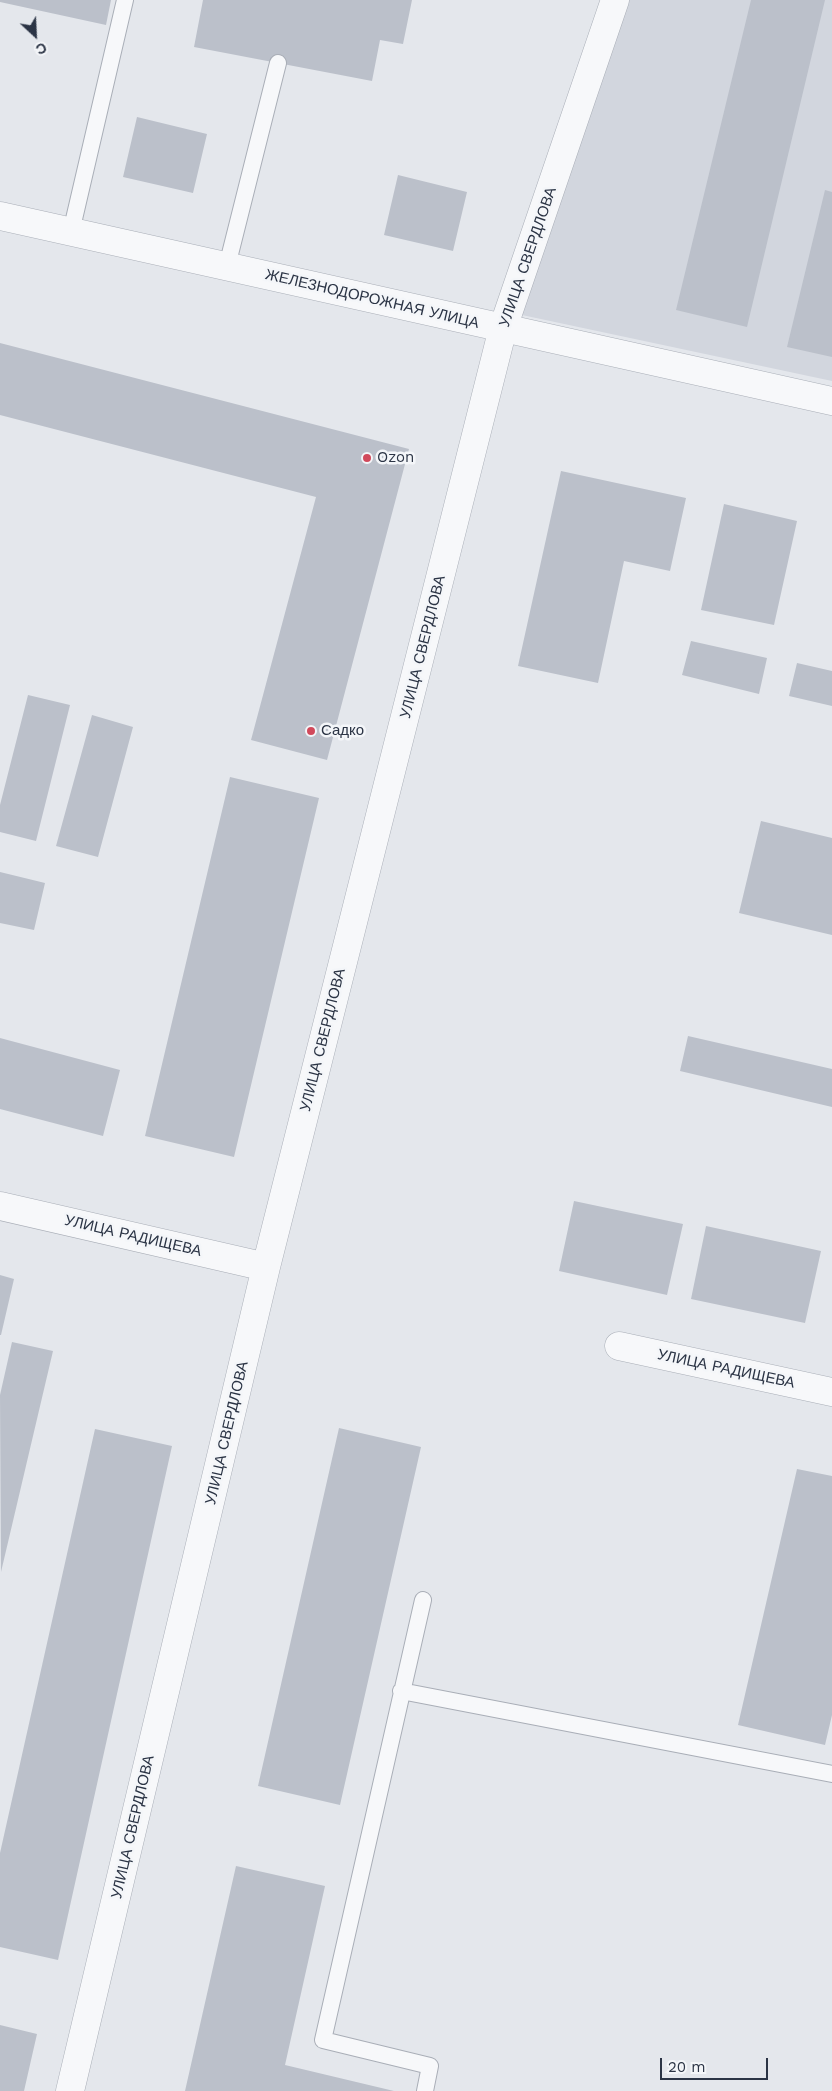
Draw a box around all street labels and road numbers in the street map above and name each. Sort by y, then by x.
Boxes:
street label: УЛИЦА СВЕРДЛОВА [496,185,560,329]
street label: ЖЕЛЕЗНОДОРОЖНАЯ УЛИЦА [263,266,481,332]
street label: УЛИЦА СВЕРДЛОВА [396,574,450,720]
street label: УЛИЦА СВЕРДЛОВА [296,967,350,1113]
street label: УЛИЦА РАДИЩЕВА [63,1211,203,1261]
street label: УЛИЦА РАДИЩЕВА [656,1346,796,1392]
street label: УЛИЦА СВЕРДЛОВА [202,1359,252,1507]
street label: УЛИЦА СВЕРДЛОВА [108,1753,158,1901]

